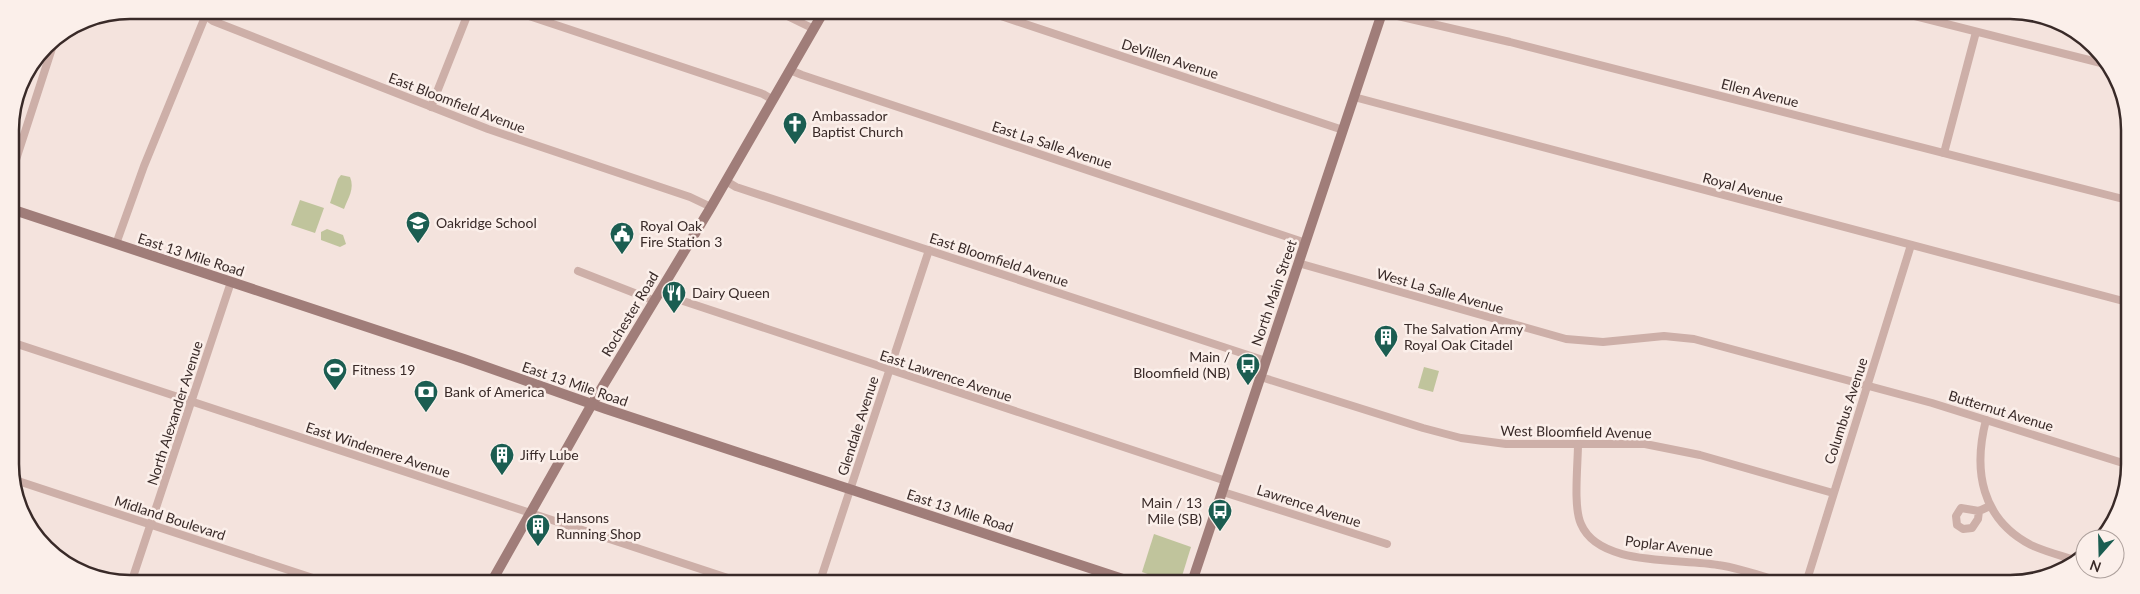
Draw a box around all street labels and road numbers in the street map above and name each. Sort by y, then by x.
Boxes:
street label: DeVillen Avenue [1119,35,1221,82]
street label: East Bloomfield Avenue [386,69,528,136]
street label: Ellen Avenue [1720,75,1801,110]
street label: East La Salle Avenue [990,117,1114,172]
street label: Royal Avenue [1701,169,1785,206]
street label: East 13 Mile Road [136,229,247,280]
street label: East Bloomfield Avenue [928,229,1071,290]
street label: North Main Street [1247,237,1300,348]
street label: West La Salle Avenue [1375,264,1506,317]
street label: Rochester Road [598,268,662,359]
street label: North Alexander Avenue [143,339,206,487]
street label: East Lawrence Avenue [878,346,1014,405]
street label: Columbus Avenue [1820,355,1871,466]
street label: East 13 Mile Road [520,357,630,410]
street label: Glendale Avenue [833,374,882,478]
street label: Butternut Avenue [1947,386,2056,435]
street label: East Windemere Avenue [304,418,453,481]
street label: West Bloomfield Avenue [1500,422,1652,441]
street label: Lawrence Avenue [1255,481,1363,530]
street label: East 13 Mile Road [905,485,1016,536]
street label: Midland Boulevard [113,492,228,543]
street label: Poplar Avenue [1624,532,1714,559]

